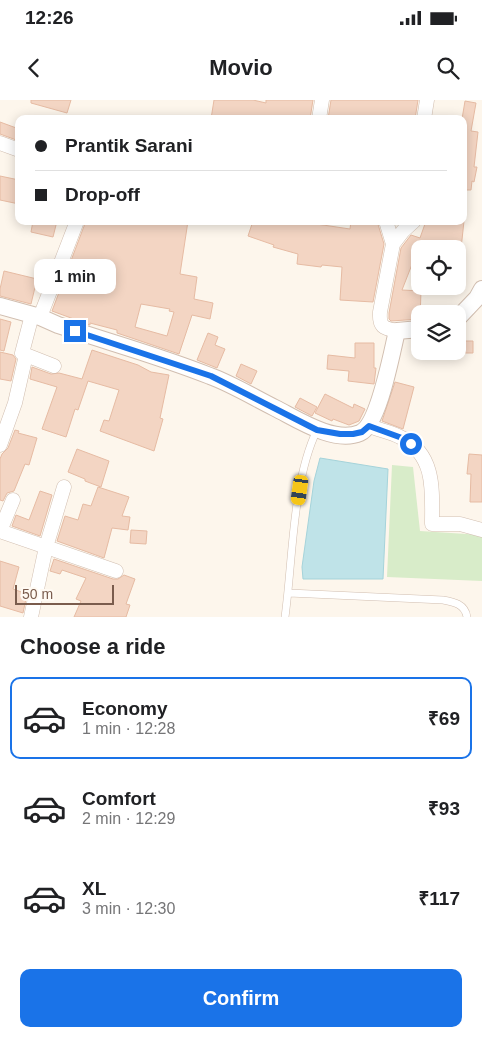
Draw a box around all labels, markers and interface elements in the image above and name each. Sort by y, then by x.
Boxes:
text: 12:26 [25,7,74,28]
icon: back [20,54,48,82]
icon: search [434,54,462,82]
text: Movio [209,55,273,80]
text: Prantik Sarani [65,135,193,156]
text: Drop-off [65,184,140,205]
map controls [411,240,466,360]
button: locate [411,240,466,295]
callout: 1 min [34,258,116,294]
text: 1 min [54,268,96,285]
button: layers [411,305,466,360]
route end [64,320,86,342]
route start [400,433,422,455]
car [290,474,309,506]
scale bar [15,582,114,605]
text: 50 m [22,586,53,602]
text: Choose a ride [20,634,165,659]
icon: car [22,696,67,741]
text: Economy [82,698,168,719]
text: ₹69 [428,708,460,729]
text: 1 min · 12:28 [82,720,175,737]
icon: car [22,786,67,831]
text: Comfort [82,788,156,809]
text: ₹93 [428,798,460,819]
text: 2 min · 12:29 [82,810,175,827]
icon: car [22,876,67,921]
text: XL [82,878,106,899]
text: ₹117 [418,888,460,909]
text: 3 min · 12:30 [82,900,175,917]
button: Confirm [20,969,462,1027]

